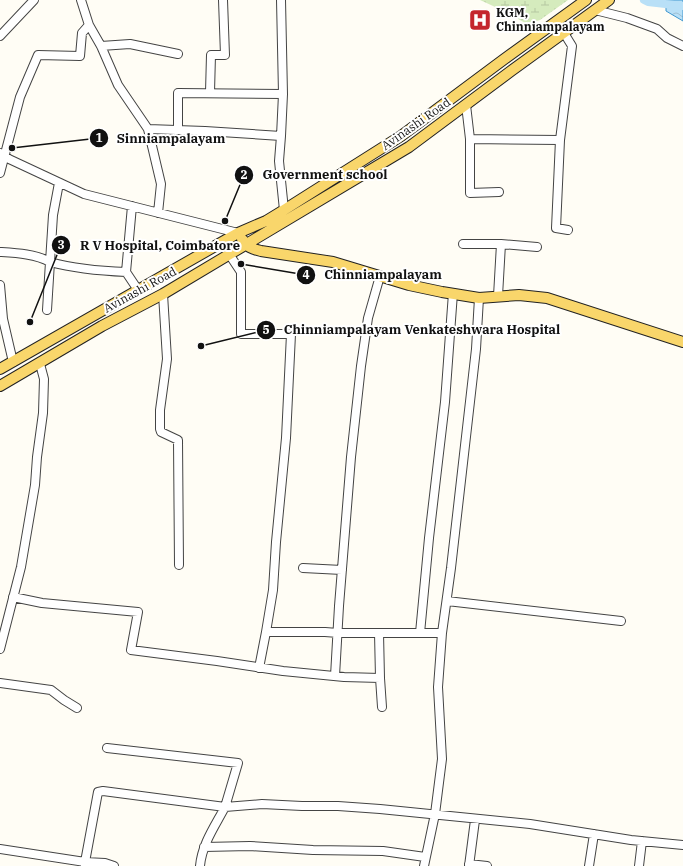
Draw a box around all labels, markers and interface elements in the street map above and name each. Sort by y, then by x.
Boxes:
place label: KGM, Chinniampalayam [496,5,605,34]
hospital icon: KGM, Chinniampalayam [467,7,493,33]
street label: Avinashi Road [378,94,453,153]
callout: Sinniampalayam [89,126,233,151]
text: 1 [95,130,103,145]
text: Sinniampalayam [117,130,226,147]
callout: Government school [234,162,395,187]
text: Government school [263,166,387,183]
text: 2 [240,167,248,182]
callout: R V Hospital, Coimbatore [51,232,248,257]
text: 3 [57,237,65,252]
text: R V Hospital, Coimbatore [80,237,240,254]
callout: Chinniampalayam [296,262,450,287]
street label: Avinashi Road [101,263,179,316]
text: Chinniampalayam [324,266,442,283]
text: 4 [302,267,310,282]
callout: Chinniampalayam Venkateshwara Hospital [256,317,568,342]
text: Chinniampalayam Venkateshwara Hospital [284,321,560,338]
text: 5 [262,322,270,337]

